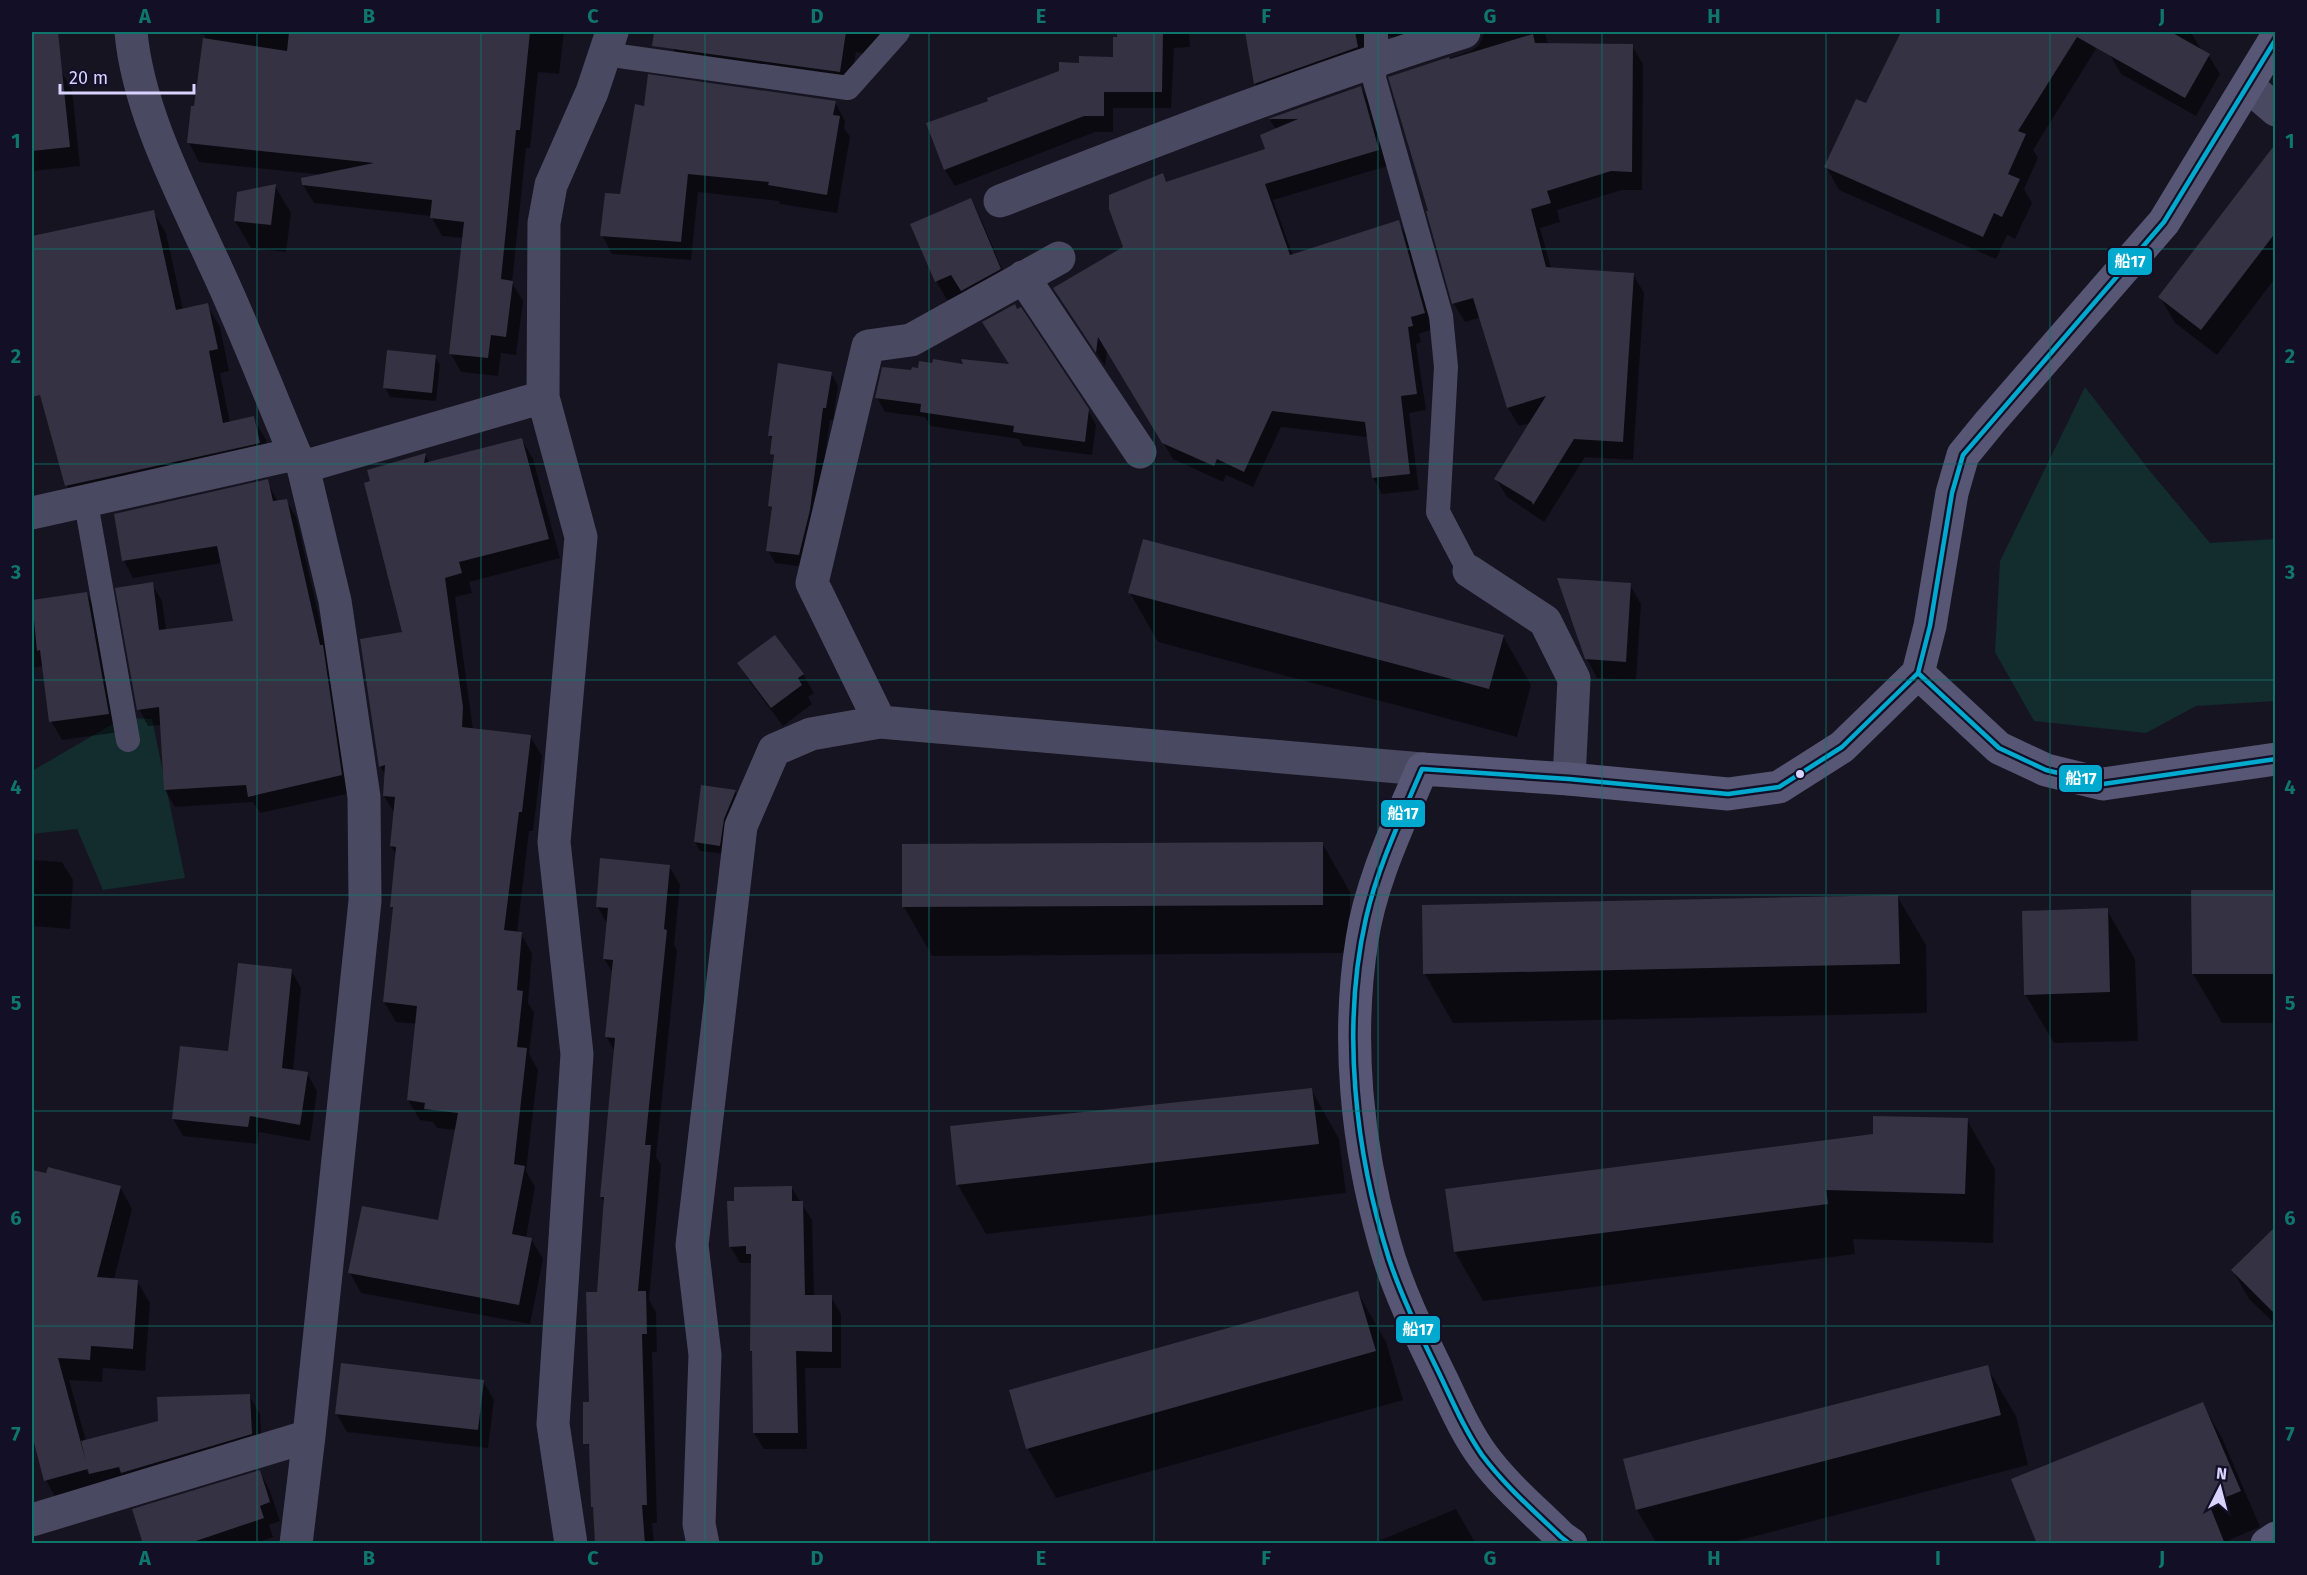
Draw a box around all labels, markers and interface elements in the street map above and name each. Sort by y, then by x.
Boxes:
text: A [138,4,152,28]
text: B [363,4,375,28]
text: C [587,4,599,28]
text: D [810,4,824,28]
text: E [1036,4,1046,28]
text: F [1261,4,1271,28]
text: G [1484,4,1496,28]
text: H [1707,4,1721,28]
text: I [1935,4,1941,28]
text: J [2158,4,2165,28]
scale bar [60,57,194,95]
text: 20 m [69,67,108,89]
text: 1 [11,129,21,153]
text: 1 [2285,129,2295,153]
line badge: 船17 [2107,247,2153,276]
text: 船17 [2115,252,2146,271]
text: 2 [11,344,21,368]
text: 2 [2285,344,2295,368]
text: 3 [10,560,21,584]
text: 3 [2284,560,2295,584]
line badge: 船17 [2058,764,2103,793]
unlabelled marker [1794,768,1806,780]
text: 船17 [2066,769,2097,788]
text: 4 [10,775,22,799]
text: 4 [2284,775,2296,799]
line badge: 船17 [1380,799,1426,828]
text: 船17 [1388,804,1419,823]
text: 5 [11,991,22,1015]
text: 5 [2285,991,2296,1015]
text: 6 [10,1206,22,1230]
text: 6 [2284,1206,2296,1230]
line badge: 船17 [1395,1315,1441,1344]
text: 船17 [1403,1320,1434,1339]
text: 7 [11,1422,21,1446]
text: 7 [2285,1422,2295,1446]
north arrow [2190,1458,2250,1518]
text: N [2215,1464,2228,1484]
text: A [138,1546,152,1570]
text: B [363,1546,375,1570]
text: C [587,1546,599,1570]
text: D [810,1546,824,1570]
text: E [1036,1546,1046,1570]
text: F [1261,1546,1271,1570]
text: G [1484,1546,1496,1570]
text: H [1707,1546,1721,1570]
text: I [1935,1546,1941,1570]
text: J [2158,1546,2165,1570]

